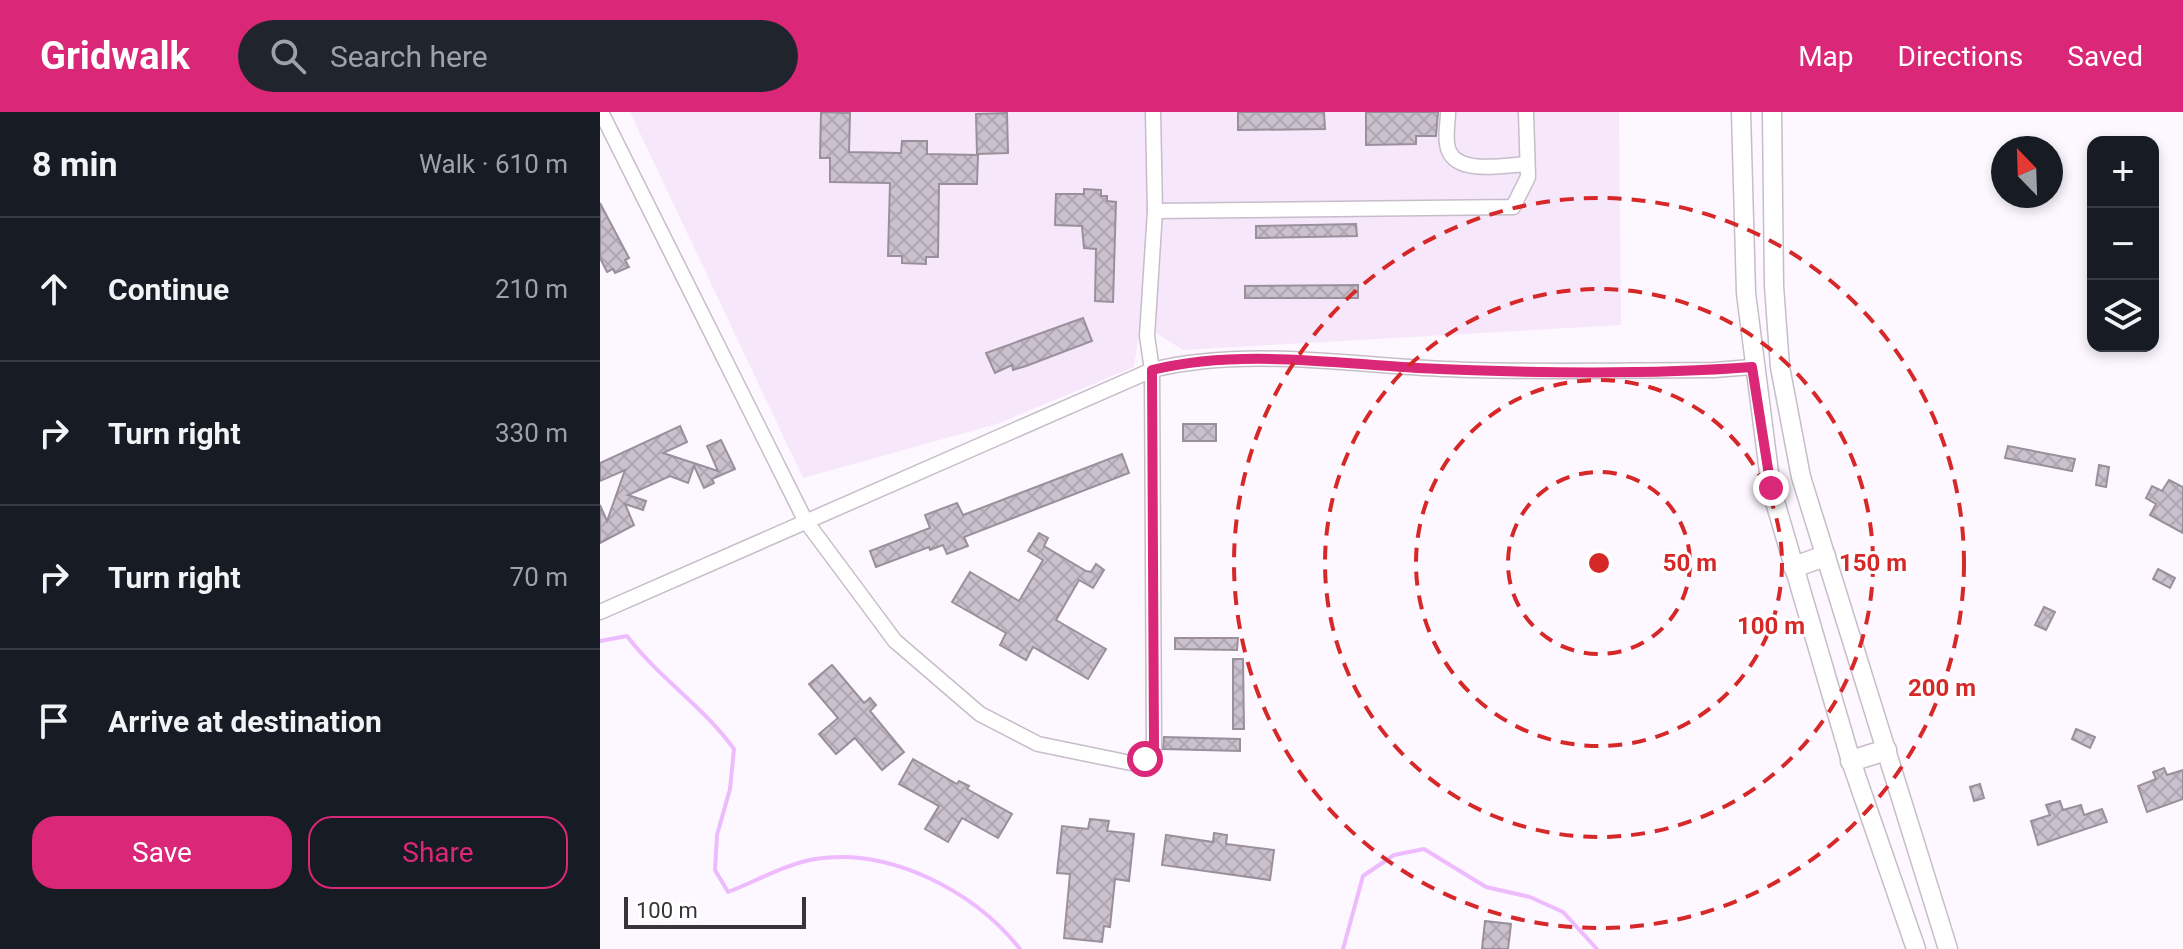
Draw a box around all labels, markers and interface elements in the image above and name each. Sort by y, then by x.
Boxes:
search box [238,20,798,92]
text: Gridwalk [40,34,190,78]
icon: search [266,34,310,78]
text: Search here [330,39,488,74]
text: Map [1798,40,1854,73]
text: Directions [1898,40,2023,73]
text: Saved [2067,40,2143,73]
north arrow [1991,136,2063,208]
map controls [2087,136,2159,352]
button: + [2087,136,2159,208]
text: 8 min [32,144,117,184]
text: Walk · 610 m [419,149,568,179]
button: − [2087,208,2159,280]
icon: ahead [32,267,76,311]
text: Continue [108,272,229,307]
text: 210 m [495,274,568,304]
button: layers [2087,280,2159,352]
icon: right [32,411,76,455]
text: Turn right [108,416,241,451]
text: 330 m [495,418,568,448]
route end [1753,470,1789,506]
centre of rings [1585,549,1613,577]
text: 50 m [1663,549,1717,577]
text: 150 m [1839,549,1907,577]
icon: right [32,555,76,599]
text: Turn right [108,560,241,595]
text: 70 m [510,562,568,592]
text: 100 m [1737,612,1805,640]
text: 200 m [1908,674,1976,702]
icon: arrive [32,699,76,743]
text: Arrive at destination [108,704,382,739]
route start [1127,741,1163,777]
button: Save [32,816,292,889]
button: Share [308,816,568,889]
scale bar [624,893,806,929]
text: 100 m [636,898,698,923]

